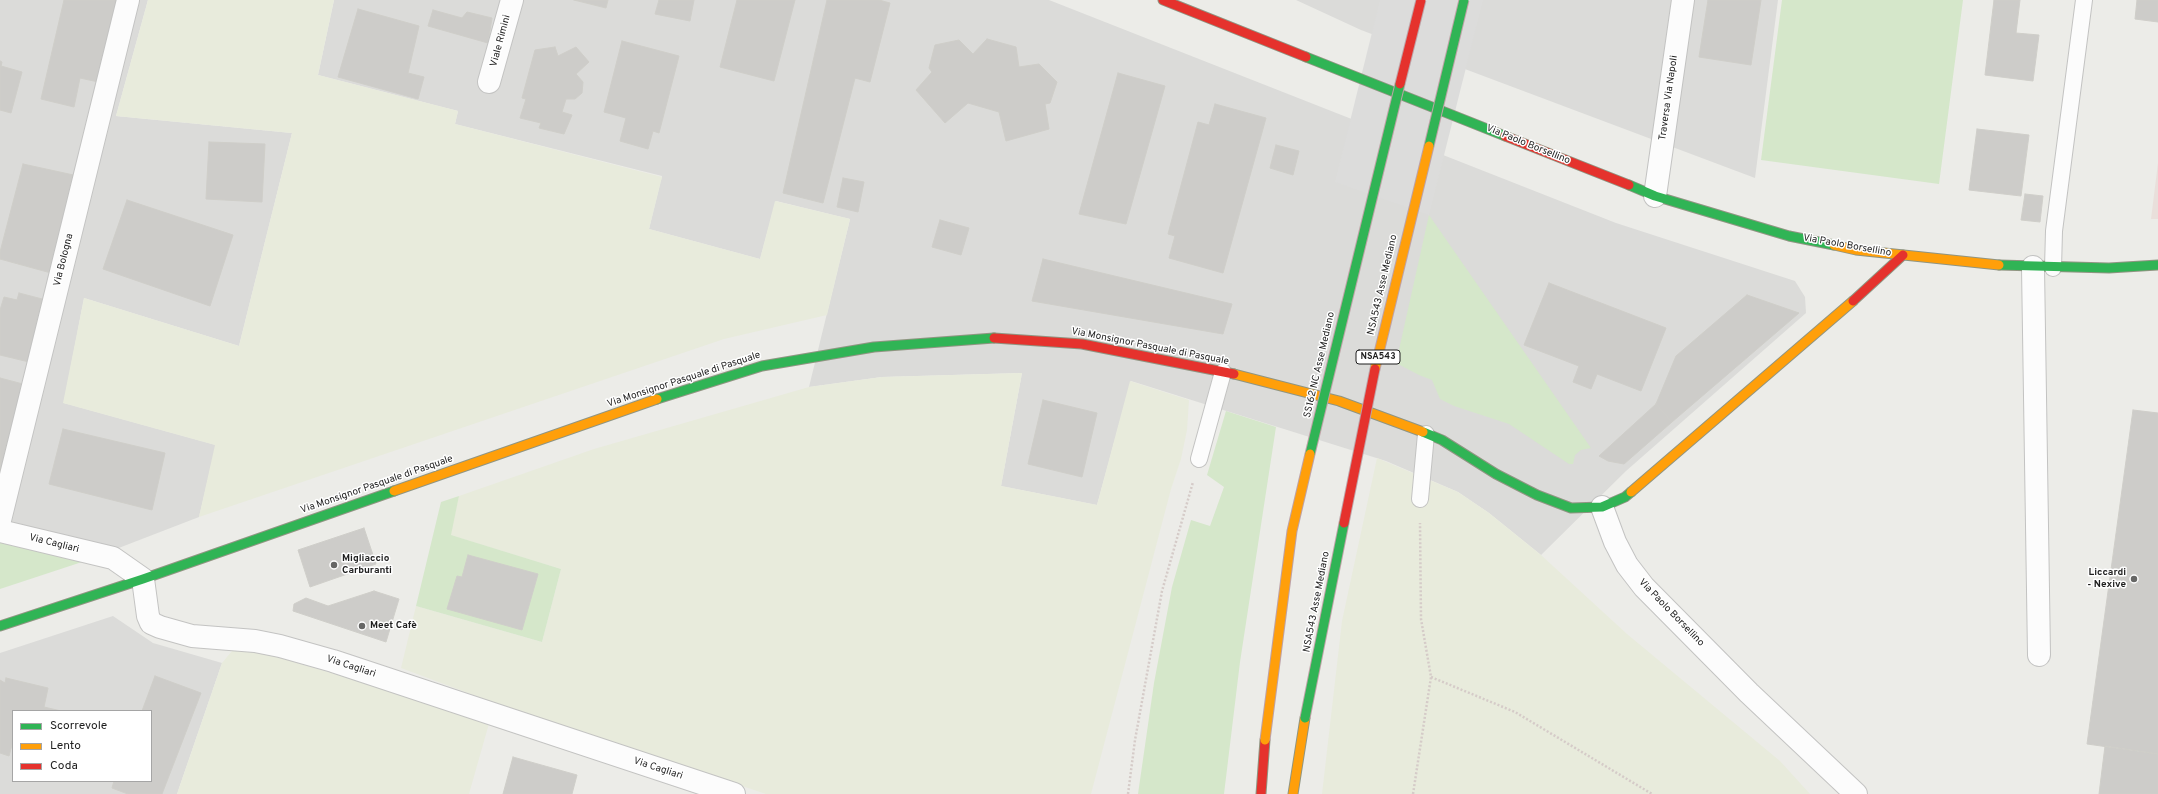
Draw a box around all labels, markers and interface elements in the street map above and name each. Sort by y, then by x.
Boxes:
street label: Viale Rimini [488,14,514,68]
street label: Traversa Via Napoli [1657,55,1681,141]
street label: Via Paolo Borsellino [1484,123,1572,167]
street label: Via Bologna [52,232,76,288]
street label: Via Paolo Borsellino [1802,232,1892,260]
street label: NSA543 Asse Mediano [1366,234,1400,336]
street label: SS162 NC Asse Mediano [1302,311,1338,419]
street label: Via Monsignor Pasquale di Pasquale [1070,326,1230,368]
street label: Via Monsignor Pasquale di Pasquale [606,350,762,410]
road number: NSA543 [1356,350,1400,364]
street label: Via Monsignor Pasquale di Pasquale [299,453,455,517]
street label: Via Cagliari [28,532,80,556]
street label: NSA543 Asse Mediano [1301,550,1333,654]
place label: Migliaccio Carburanti [342,553,392,576]
marker: Migliaccio Carburanti [329,560,339,570]
place label: Liccardi - Nexive [2087,567,2126,590]
marker: Liccardi - Nexive [2129,574,2139,584]
street label: Via Paolo Borsellino [1636,577,1706,649]
place label: Meet Cafè [370,620,417,632]
marker: Meet Cafè [357,621,367,631]
street label: Via Cagliari [325,653,377,681]
legend [12,710,152,782]
text: Scorrevole [50,718,107,734]
text: Lento [50,738,81,754]
street label: Via Cagliari [632,755,684,783]
text: Coda [50,758,78,774]

